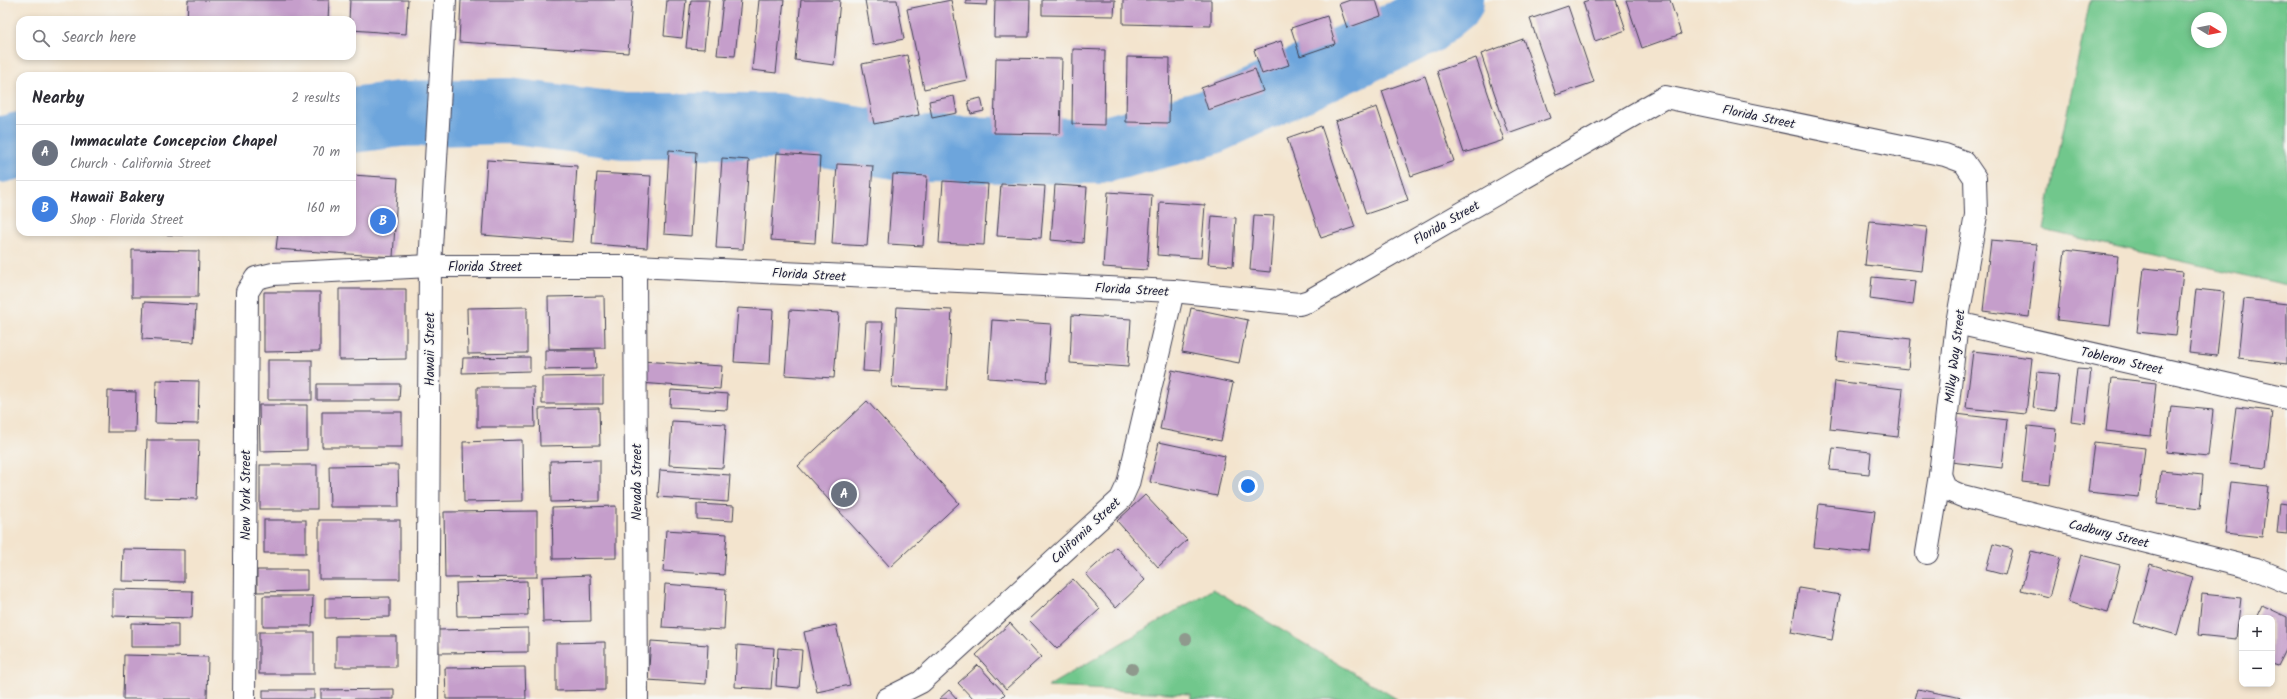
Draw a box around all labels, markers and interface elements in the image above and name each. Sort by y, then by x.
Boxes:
north arrow [2191,12,2227,48]
search box [16,16,356,60]
text: Search here [62,26,136,50]
icon: search [30,27,52,49]
text: Nearby [32,85,84,112]
text: 2 results [292,88,340,109]
street label: Florida Street [1720,99,1798,136]
text: Immaculate Concepcion Chapel [70,130,277,154]
text: A [41,142,49,163]
text: 70 m [312,142,340,163]
text: Church · California Street [70,154,211,175]
text: Hawaii Bakery [70,186,164,210]
street label: Florida Street [1409,195,1485,251]
text: B [41,198,49,219]
text: 160 m [307,198,340,219]
pin: B [370,206,396,236]
text: Shop · Florida Street [70,210,184,231]
street label: Florida Street [448,257,523,278]
street label: Florida Street [771,263,847,288]
street label: Florida Street [1094,278,1170,303]
street label: Milky Way Street [1939,307,1972,404]
street label: Hawaii Street [420,311,441,386]
street label: Tobleron Street [2078,342,2166,381]
street label: Nevada Street [627,443,648,521]
street label: New York Street [236,449,257,540]
your location [1238,476,1258,496]
pin: A [831,479,857,509]
street label: California Street [1046,492,1127,569]
street label: Cadbury Street [2066,514,2152,555]
map controls [2239,615,2275,687]
button: + [2239,615,2275,651]
button: − [2239,651,2275,687]

